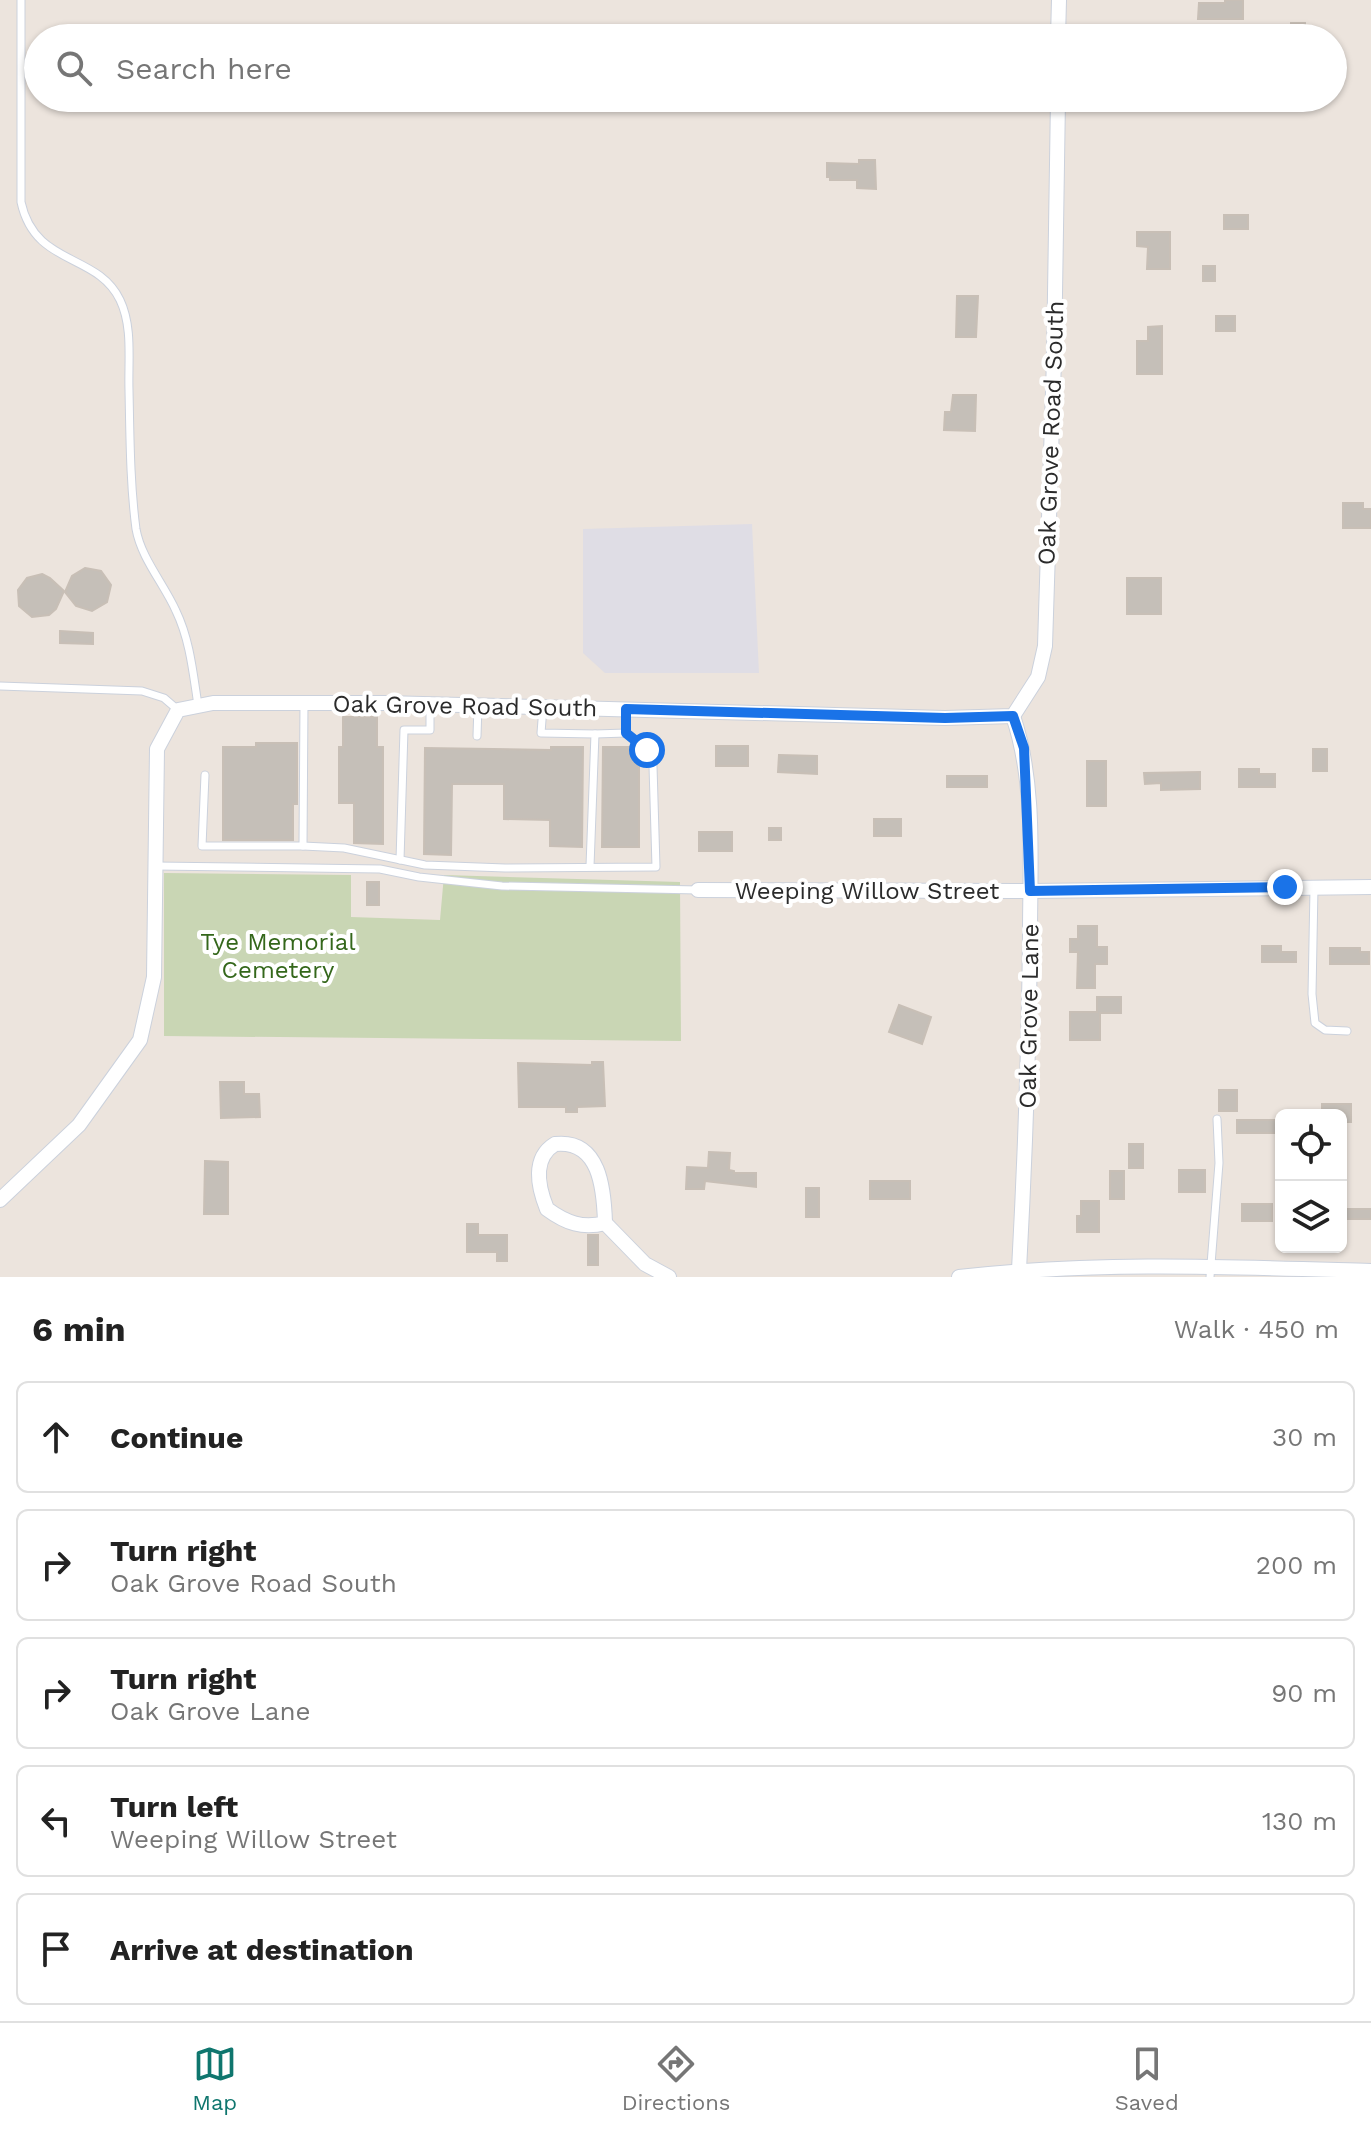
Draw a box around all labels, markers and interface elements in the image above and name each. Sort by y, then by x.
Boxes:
search box [24,24,1347,112]
icon: search [52,46,96,90]
text: Search here [116,51,292,86]
street label: Oak Grove Road South [1032,300,1070,566]
street label: Oak Grove Road South [332,690,598,722]
route start [629,732,665,768]
route end [1267,869,1303,905]
street label: Weeping Willow Street [735,877,999,905]
street label: Oak Grove Lane [1013,923,1045,1109]
park label: Tye Memorial Cemetery [200,928,356,984]
map controls [1275,1109,1347,1253]
button: locate [1275,1109,1347,1181]
button: layers [1275,1181,1347,1253]
text: 6 min [32,1309,126,1349]
text: Walk · 450 m [1174,1314,1339,1344]
icon: ahead [34,1415,78,1459]
text: Continue [110,1420,243,1455]
text: 30 m [1272,1422,1337,1452]
text: Turn right [110,1533,256,1568]
icon: right [34,1543,78,1587]
text: 200 m [1256,1550,1337,1580]
text: Oak Grove Road South [110,1568,397,1598]
text: Turn right [110,1661,256,1696]
icon: right [34,1671,78,1715]
text: 90 m [1271,1678,1337,1708]
text: Oak Grove Lane [110,1696,311,1726]
text: Turn left [110,1789,238,1824]
icon: left [34,1799,78,1843]
text: 130 m [1262,1806,1337,1836]
text: Weeping Willow Street [110,1824,397,1854]
icon: arrive [34,1927,78,1971]
text: Arrive at destination [110,1932,414,1967]
tab: Map [192,2042,237,2115]
tab: Directions [622,2042,730,2115]
tab: Saved [1115,2042,1179,2115]

